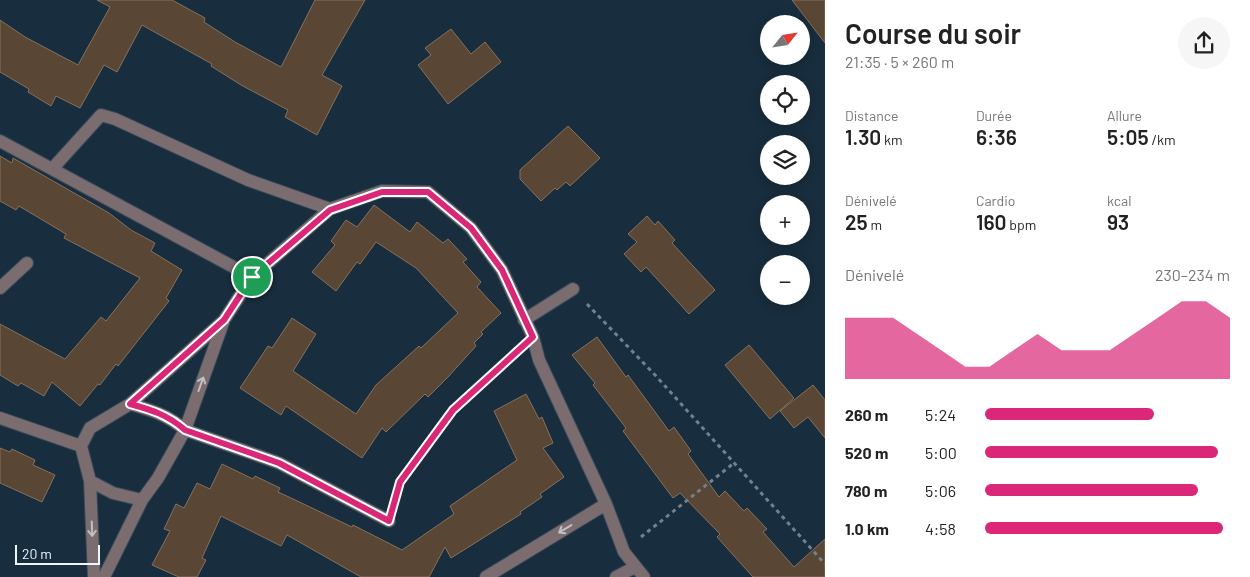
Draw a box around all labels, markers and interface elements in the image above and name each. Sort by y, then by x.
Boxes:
north arrow [760,15,810,65]
map controls [760,15,810,305]
text: Course du soir [845,16,1021,50]
button: share [1178,17,1230,69]
text: 21:35 · 5 × 260 m [845,52,954,71]
button: locate [760,75,810,125]
text: Distance [845,107,898,124]
text: Durée [976,107,1012,124]
text: Allure [1107,107,1142,124]
text: 1.30 [845,124,881,149]
text: 6:36 [976,124,1017,149]
text: 5:05 [1107,124,1149,149]
text: km [881,131,903,148]
text: /km [1149,131,1176,148]
button: layers [760,135,810,185]
text: Dénivelé [845,192,897,209]
text: Cardio [976,192,1015,209]
text: kcal [1107,192,1131,209]
button: + [760,195,810,245]
text: 25 [845,209,868,234]
text: 160 [976,209,1006,234]
text: 93 [1107,209,1129,234]
text: m [868,216,882,233]
text: bpm [1006,216,1036,233]
button: − [760,255,810,305]
pin [231,256,273,298]
icon: arrive [238,263,266,291]
text: Dénivelé [845,265,904,284]
text: 230–234 m [1155,265,1230,284]
one-way arrow [197,376,206,392]
text: 260 m [845,405,888,424]
text: 5:24 [925,405,956,424]
text: 520 m [845,443,888,462]
text: 5:00 [925,443,957,462]
text: 780 m [845,481,887,500]
text: 5:06 [925,481,956,500]
text: 1.0 km [845,519,889,538]
text: 4:58 [925,519,956,538]
one-way arrow [87,520,97,537]
one-way arrow [558,525,572,535]
scale bar [15,542,100,565]
text: 20 m [22,545,52,562]

